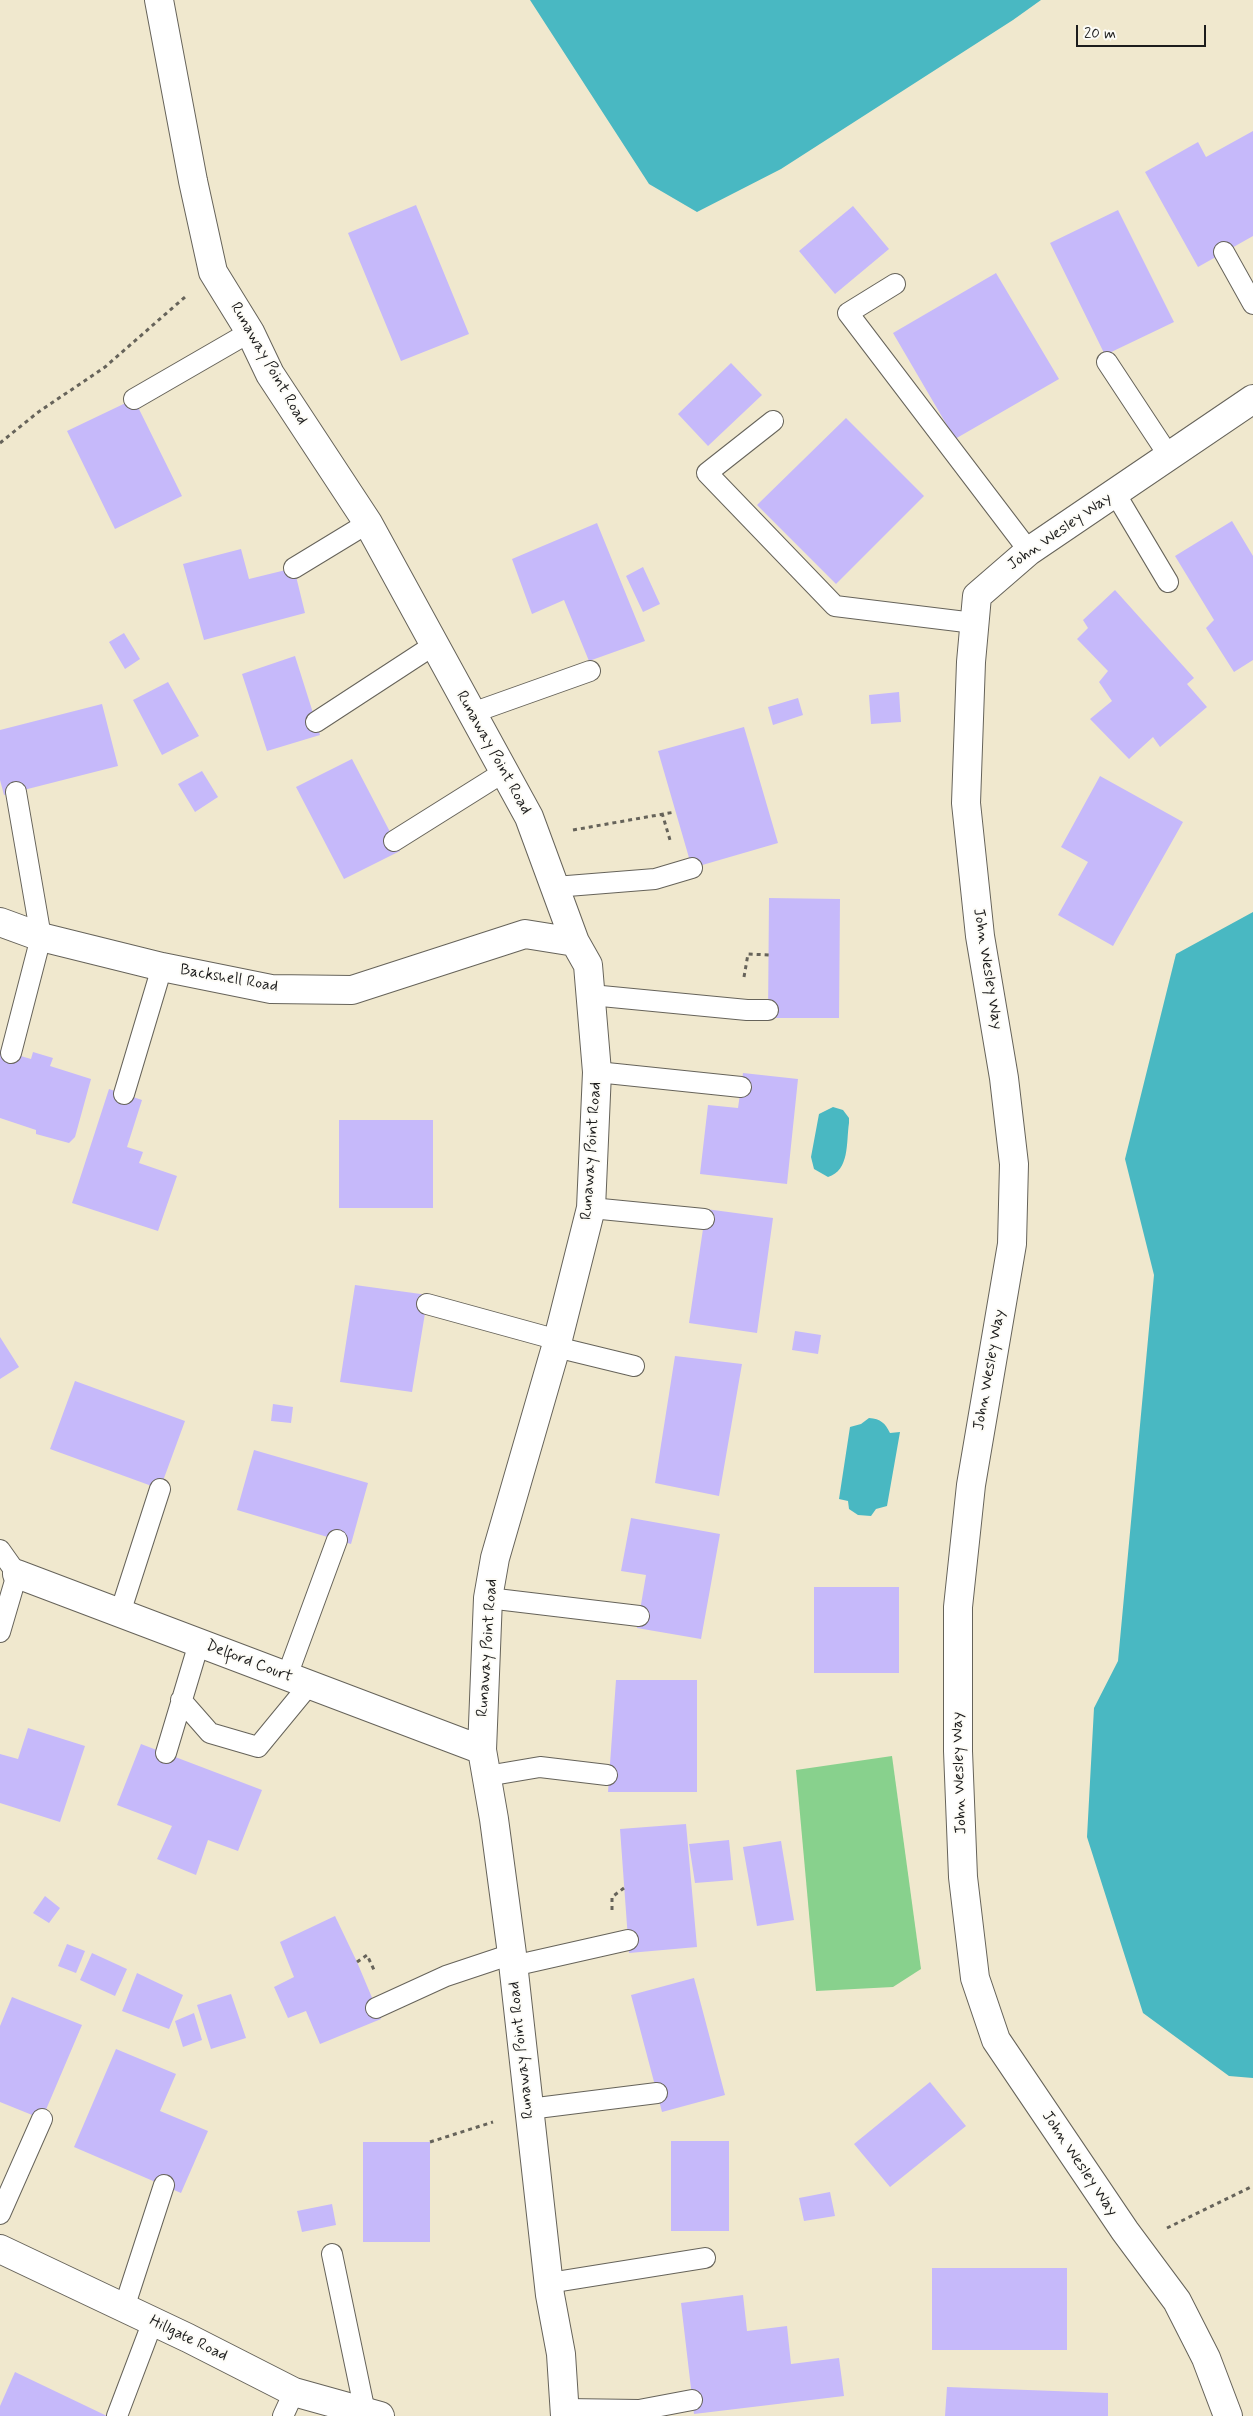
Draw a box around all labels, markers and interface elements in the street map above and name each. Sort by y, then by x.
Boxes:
scale bar [1078,15,1208,47]
text: 20 m [1084,24,1116,44]
street label: Runaway Point Road [225,299,311,429]
street label: John Wesley Way [1004,489,1116,575]
street label: Runaway Point Road [451,688,535,818]
street label: John Wesley Way [968,907,1006,1031]
street label: Backshell Road [179,961,279,997]
street label: Runaway Point Road [578,1081,606,1221]
street label: John Wesley Way [970,1308,1010,1432]
street label: Runaway Point Road [474,1578,502,1718]
street label: Delford Court [203,1637,295,1687]
street label: John Wesley Way [948,1711,972,1835]
street label: Runaway Point Road [505,1980,539,2120]
street label: John Wesley Way [1037,2108,1121,2220]
street label: Hillgate Road [146,2312,230,2366]

